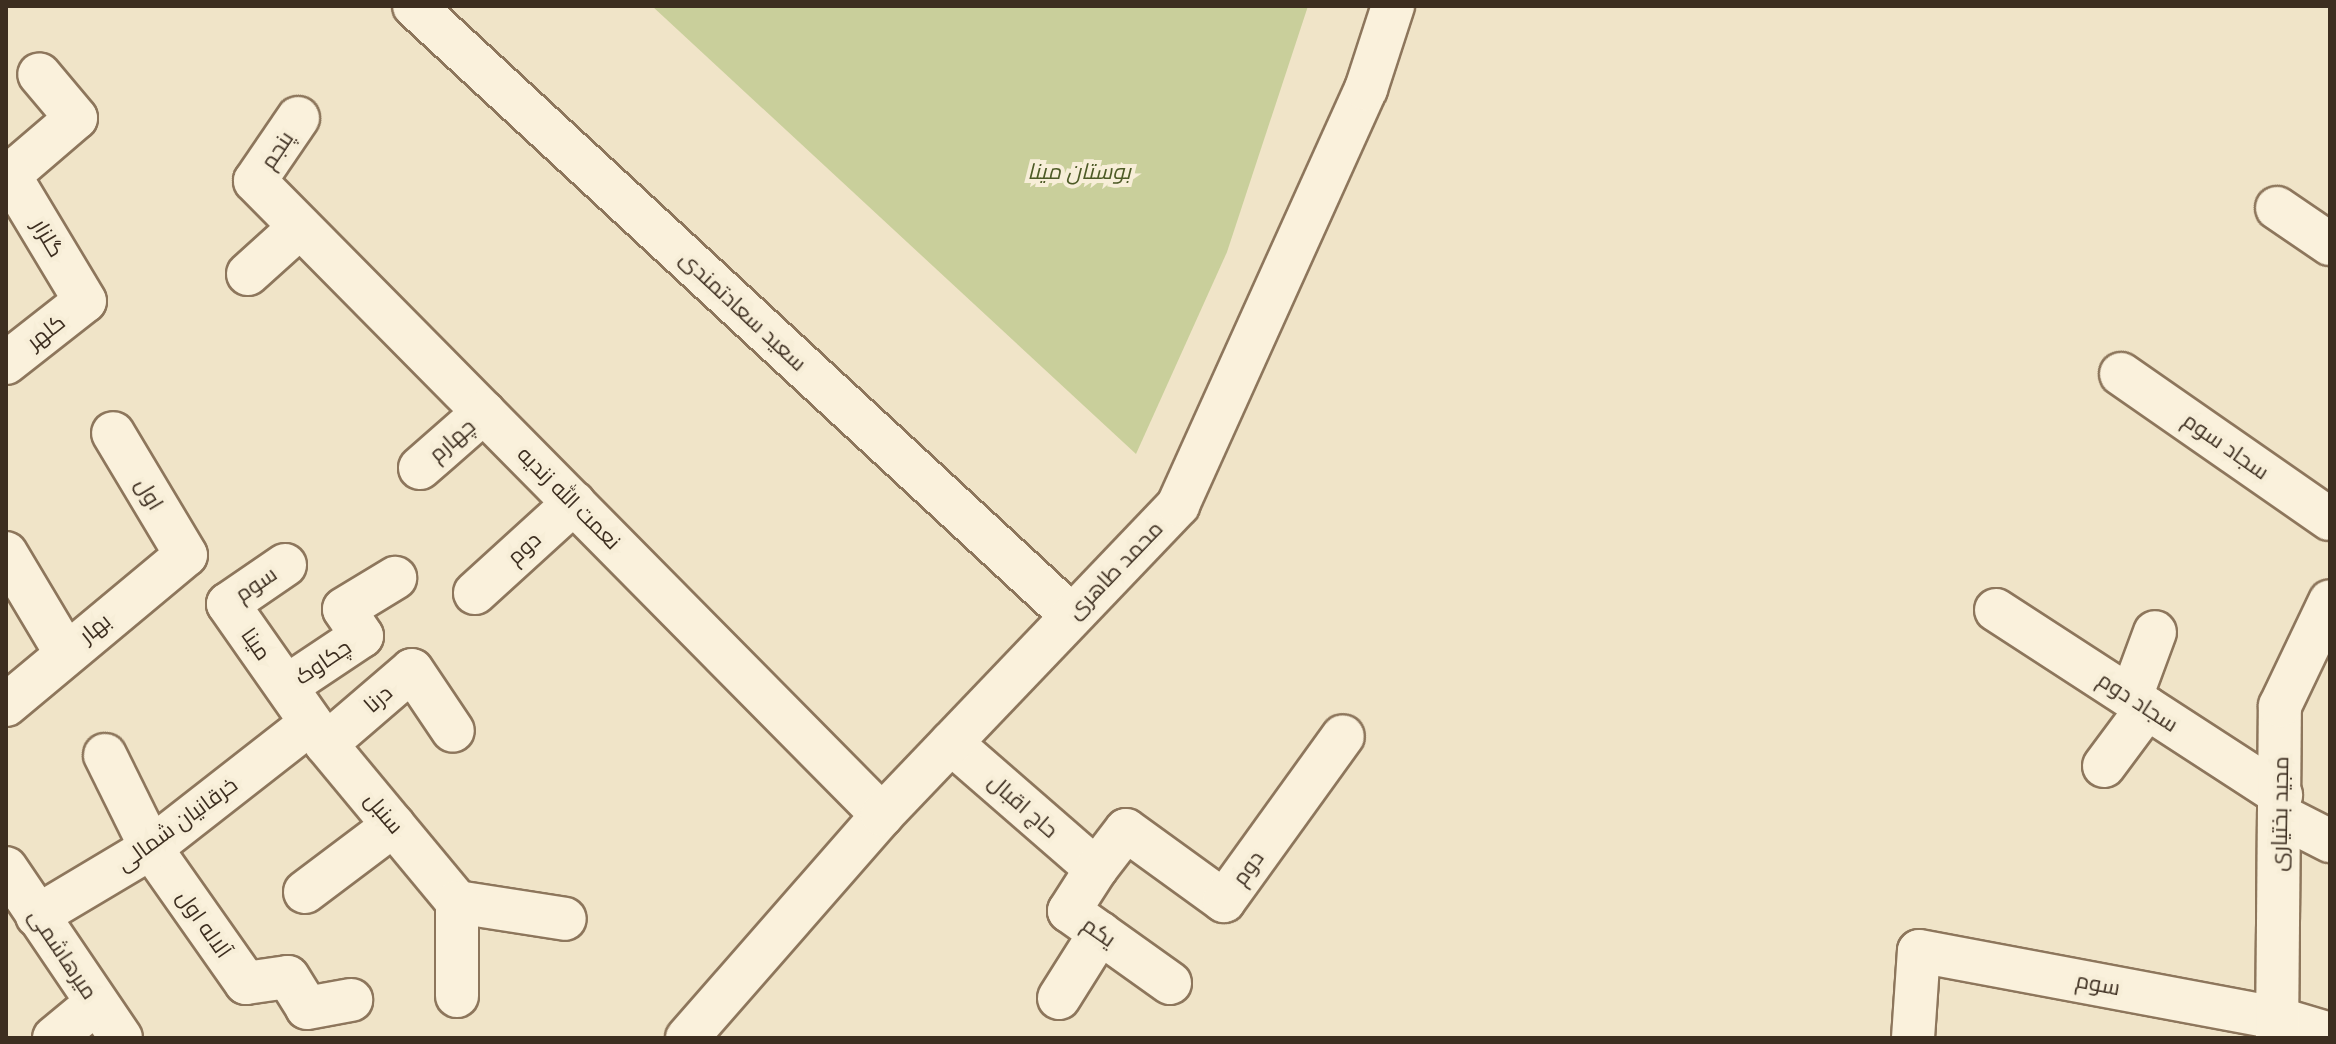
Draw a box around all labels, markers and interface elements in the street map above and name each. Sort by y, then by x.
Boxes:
street label: پنجم [255,126,299,174]
park label: بوستان مینا [1027,159,1131,185]
street label: گلزار [26,214,70,262]
street label: سعید سعادتمندی [674,245,812,377]
street label: کلهر [21,309,71,355]
street label: سجاد سوم [2178,407,2274,485]
street label: چهارم [423,413,481,467]
street label: نعمت الله زندیه [512,441,626,555]
street label: اول [129,473,169,515]
street label: محمد طاهری [1062,515,1168,625]
street label: دوم [502,526,546,570]
street label: سوم [230,561,282,607]
street label: بهار [74,607,116,649]
street label: مینا [236,623,276,665]
street label: چکاوک [290,634,356,690]
street label: سجاد دوم [2093,666,2183,738]
street label: درنا [358,680,398,718]
street label: مجید بختیاری [2266,756,2294,872]
street label: حاج اقبال [983,769,1063,843]
street label: خرقانیان شمالی [112,771,242,877]
street label: سنبل [359,787,409,839]
street label: دوم [1227,846,1269,890]
street label: آلاله اول [171,885,237,963]
street label: میرهاشمی [23,904,103,1004]
street label: یکم [1077,911,1121,953]
street label: سوم [2074,967,2122,1001]

